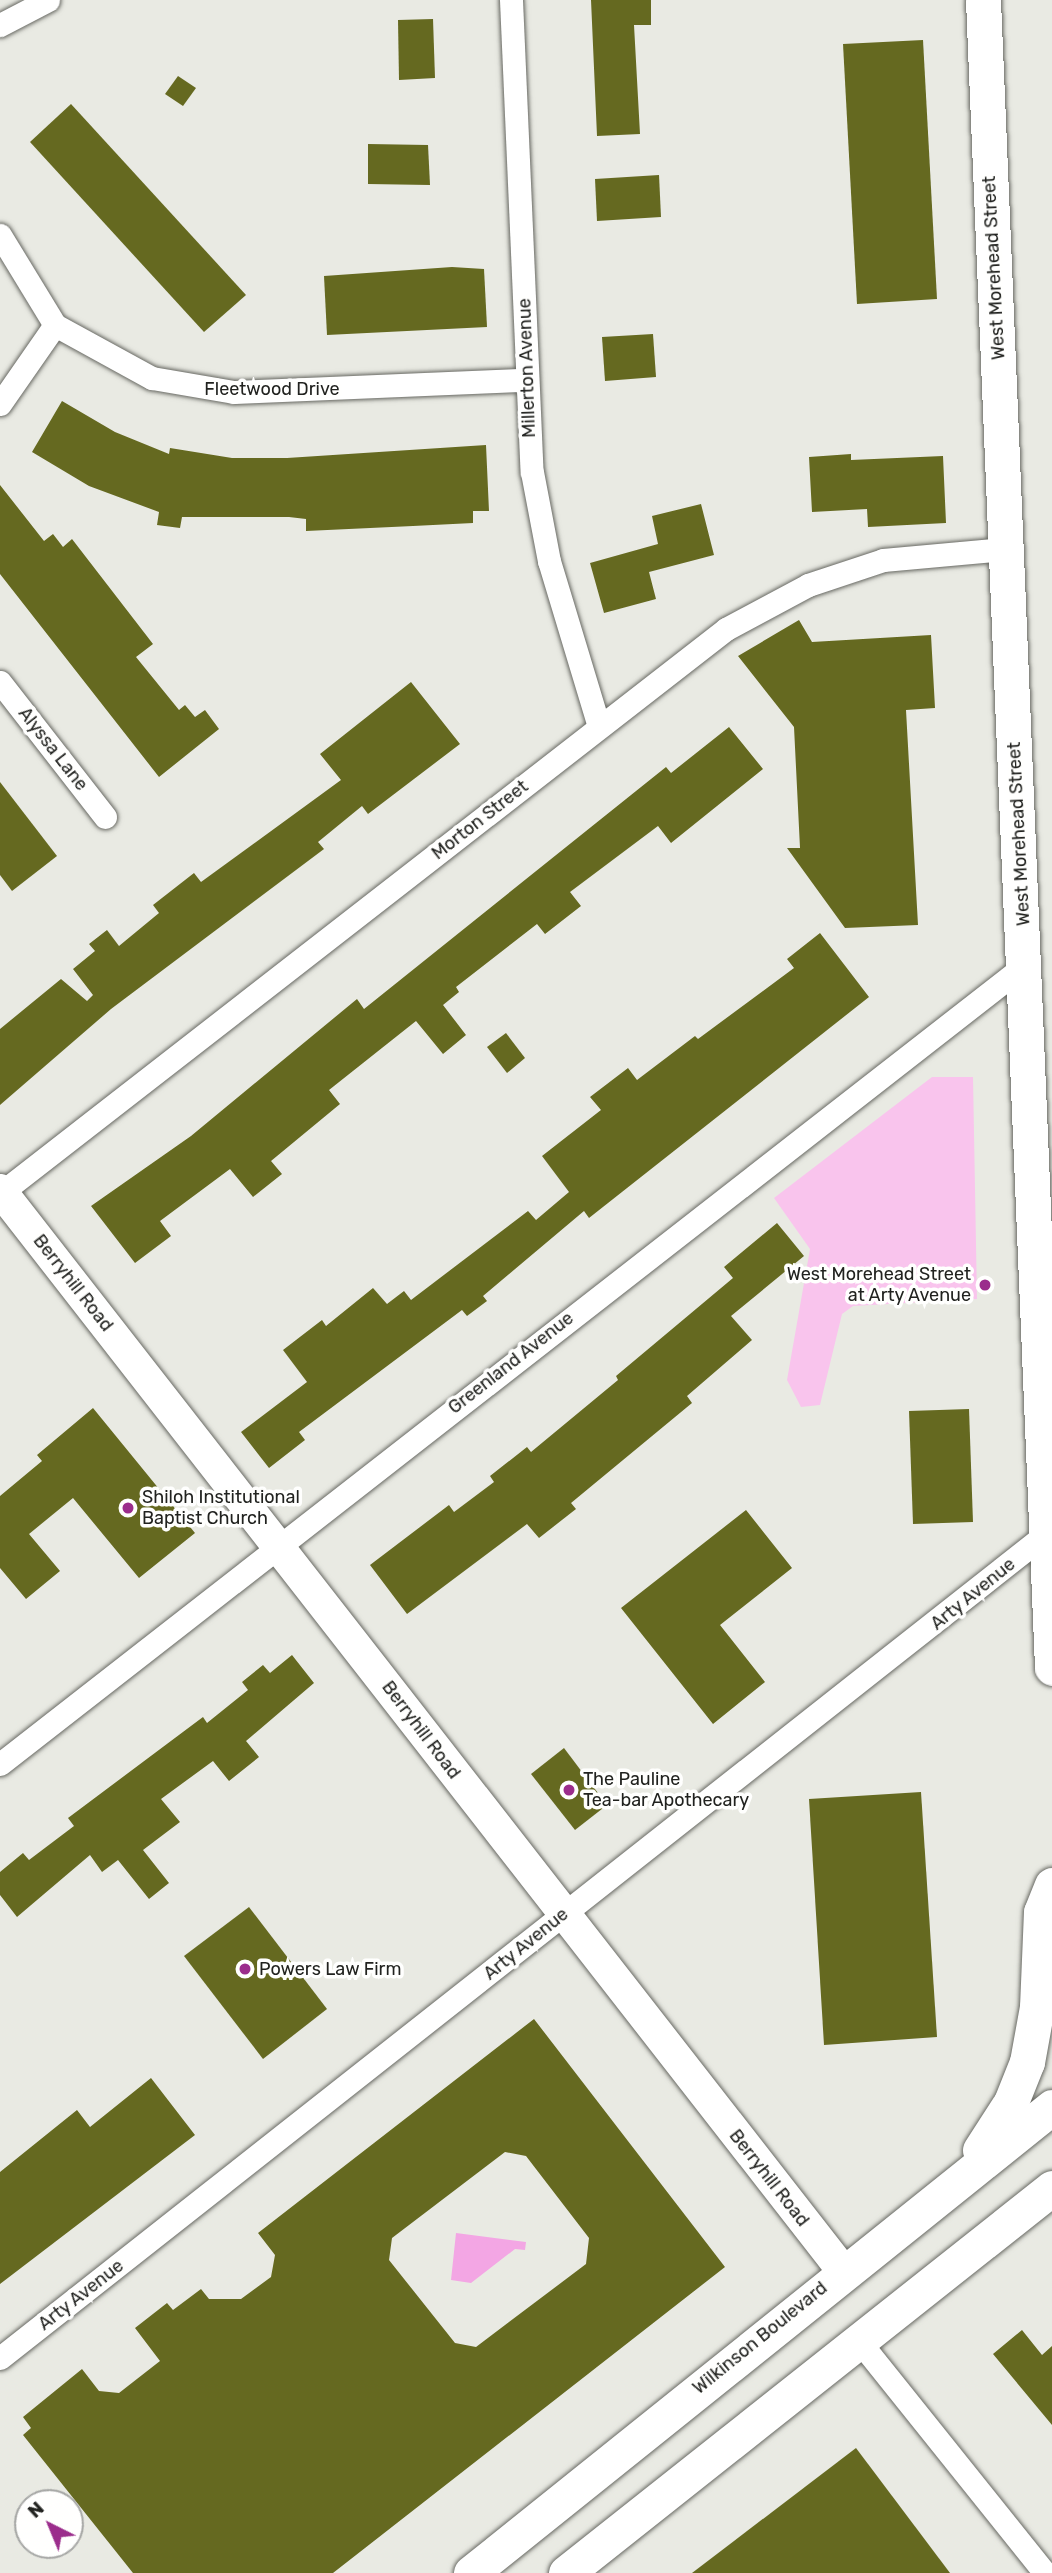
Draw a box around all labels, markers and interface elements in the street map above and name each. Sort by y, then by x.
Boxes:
street label: West Morehead Street [978,175,1010,361]
street label: Millerton Avenue [514,298,540,438]
street label: Fleetwood Drive [204,378,340,400]
street label: Alyssa Lane [14,703,92,795]
street label: West Morehead Street [1003,741,1035,927]
street label: Morton Street [428,776,532,864]
street label: Berryhill Road [29,1230,117,1336]
place label: West Morehead Street at Arty Avenue [787,1264,971,1306]
marker: West Morehead Street at Arty Avenue [977,1277,993,1293]
street label: Greenland Avenue [444,1307,578,1419]
place label: Shiloh Institutional Baptist Church [142,1487,300,1530]
marker: Shiloh Institutional Baptist Church [120,1500,136,1516]
street label: Arty Avenue [926,1553,1020,1635]
street label: Berryhill Road [377,1677,465,1783]
place label: The Pauline Tea-bar Apothecary [583,1769,750,1812]
marker: The Pauline Tea-bar Apothecary [561,1782,577,1798]
street label: Arty Avenue [479,1903,573,1985]
place label: Powers Law Firm [259,1958,402,1980]
marker: Powers Law Firm [237,1961,253,1977]
street label: Berryhill Road [725,2125,813,2231]
street label: Arty Avenue [34,2255,128,2335]
street label: Wilkinson Boulevard [688,2277,832,2399]
north arrow [14,2489,84,2559]
text: N [23,2497,49,2523]

